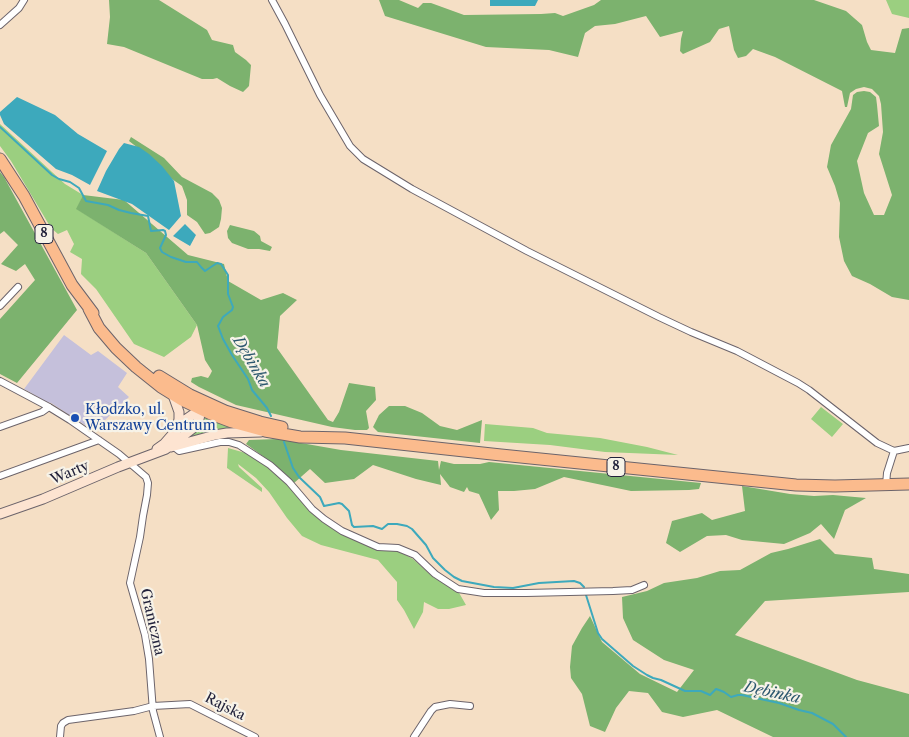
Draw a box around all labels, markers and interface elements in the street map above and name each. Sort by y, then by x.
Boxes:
road number: 8 [35,224,53,243]
water label: Dębinka [229,333,273,391]
place label: Kłodzko, ul. Warszawy Centrum [85,402,216,434]
marker: Kłodzko, ul. Warszawy Centrum [69,412,81,424]
street label: Warty [48,457,92,489]
road number: 8 [607,458,625,477]
street label: Graniczna [136,587,168,657]
water label: Dębinka [742,678,802,708]
street label: Rajska [202,690,248,724]

